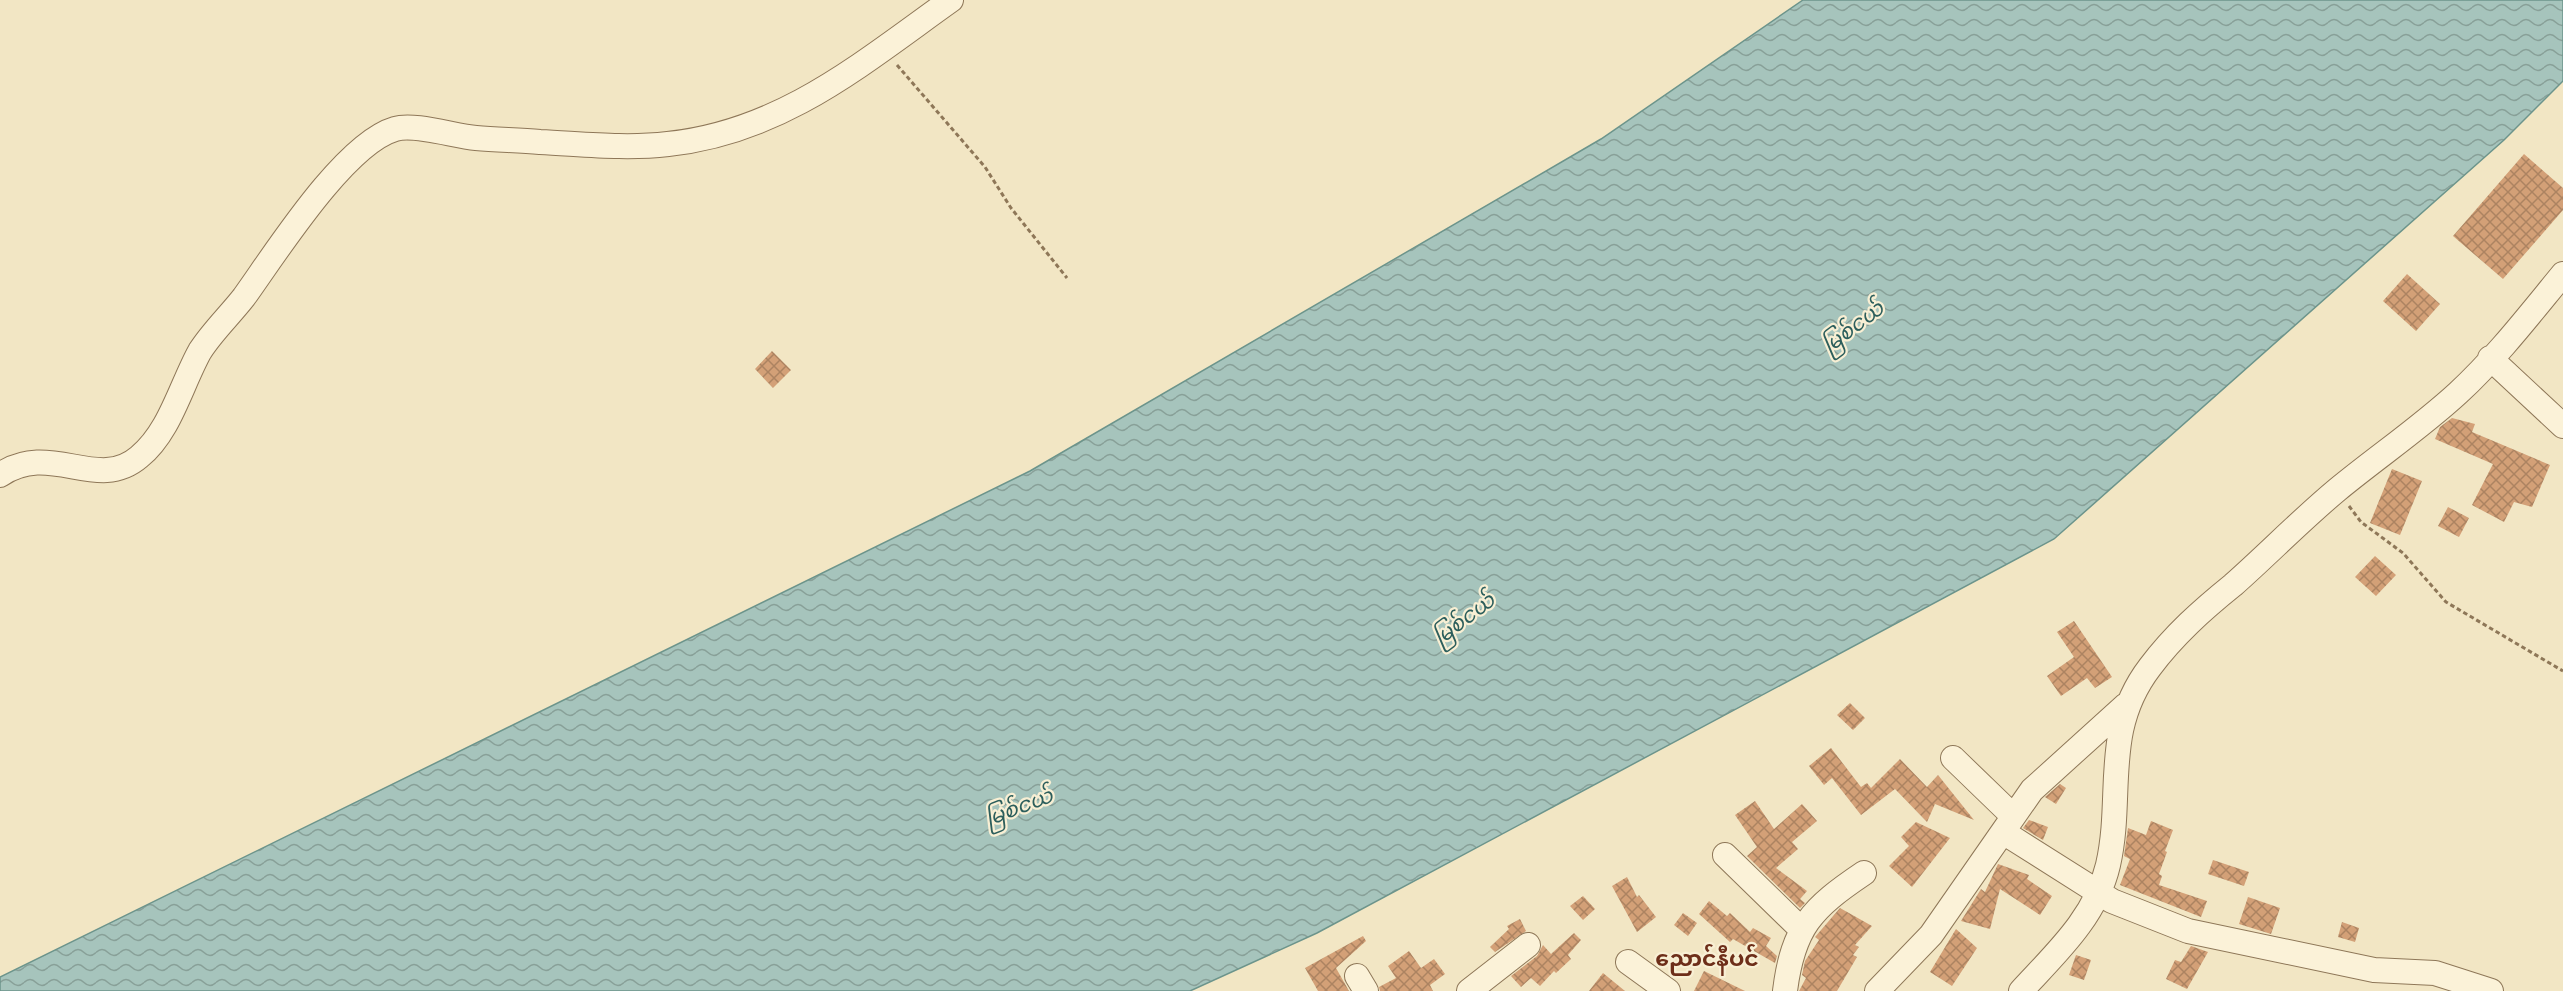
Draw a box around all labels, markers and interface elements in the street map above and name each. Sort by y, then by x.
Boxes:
water label: မြစ်ငယ် [1816,293,1893,362]
water label: မြစ်ငယ် [1427,585,1504,654]
water label: မြစ်ငယ် [981,780,1060,835]
district label: ညောင်နီပင် [1655,943,1759,976]

